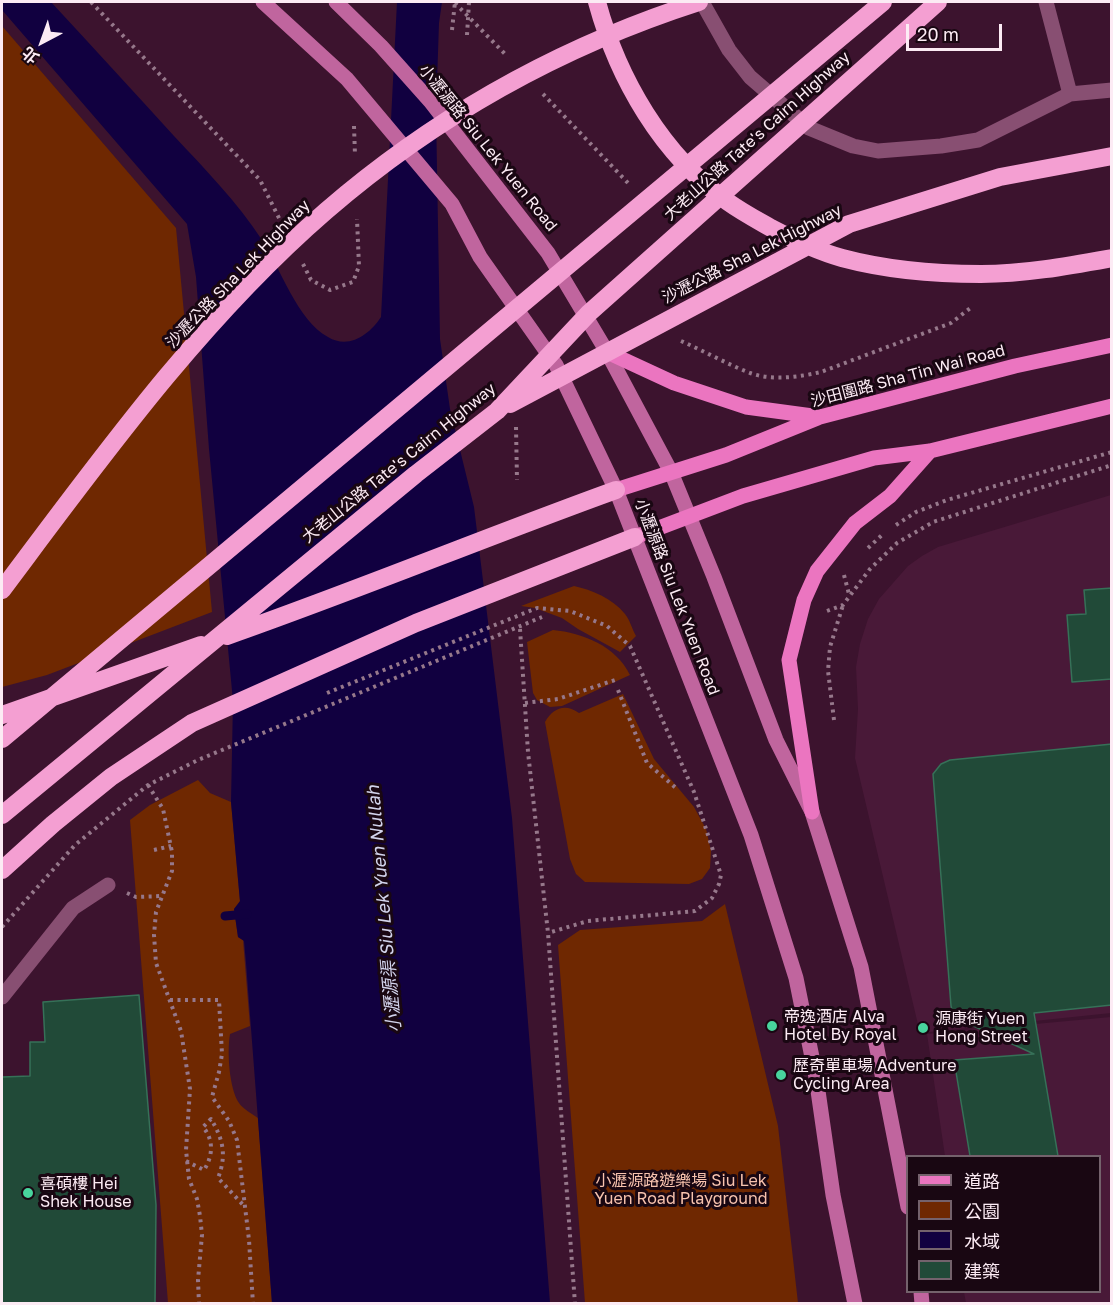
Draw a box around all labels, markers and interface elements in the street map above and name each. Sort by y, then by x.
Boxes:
north arrow [12,12,72,72]
scale bar [909,12,1005,50]
text: 20 m [917,23,959,45]
text: 北 [18,43,43,68]
street label: 大老山公路 Tate's Cairn Highway [660,47,854,225]
street label: 小瀝源路 Siu Lek Yuen Road [415,61,561,235]
street label: 沙瀝公路 Sha Lek Highway [162,196,314,352]
street label: 沙瀝公路 Sha Lek Highway [659,200,845,308]
street label: 沙田圍路 Sha Tin Wai Road [809,341,1007,411]
street label: 大老山公路 Tate's Cairn Highway [298,379,500,547]
street label: 小瀝源路 Siu Lek Yuen Road [631,496,723,698]
water label: 小瀝源渠 Siu Lek Yuen Nullah [362,784,406,1034]
place label: 帝逸酒店 Alva Hotel By Royal [784,1007,897,1045]
place label: 源康街 Yuen Hong Street [935,1009,1028,1047]
marker: 帝逸酒店 Alva Hotel By Royal [765,1019,779,1033]
marker: 源康街 Yuen Hong Street [916,1021,930,1035]
place label: 歷奇單車場 Adventure Cycling Area [793,1056,956,1094]
marker: 歷奇單車場 Adventure Cycling Area [774,1068,788,1082]
legend [906,1155,1101,1293]
text: 道路 [964,1170,1000,1192]
park label: 小瀝源路遊樂場 Siu Lek Yuen Road Playground [594,1171,768,1209]
place label: 喜碩樓 Hei Shek House [40,1174,132,1212]
marker: 喜碩樓 Hei Shek House [21,1186,35,1200]
text: 公園 [964,1200,1000,1222]
text: 水域 [964,1230,1000,1252]
text: 建築 [964,1260,1000,1282]

